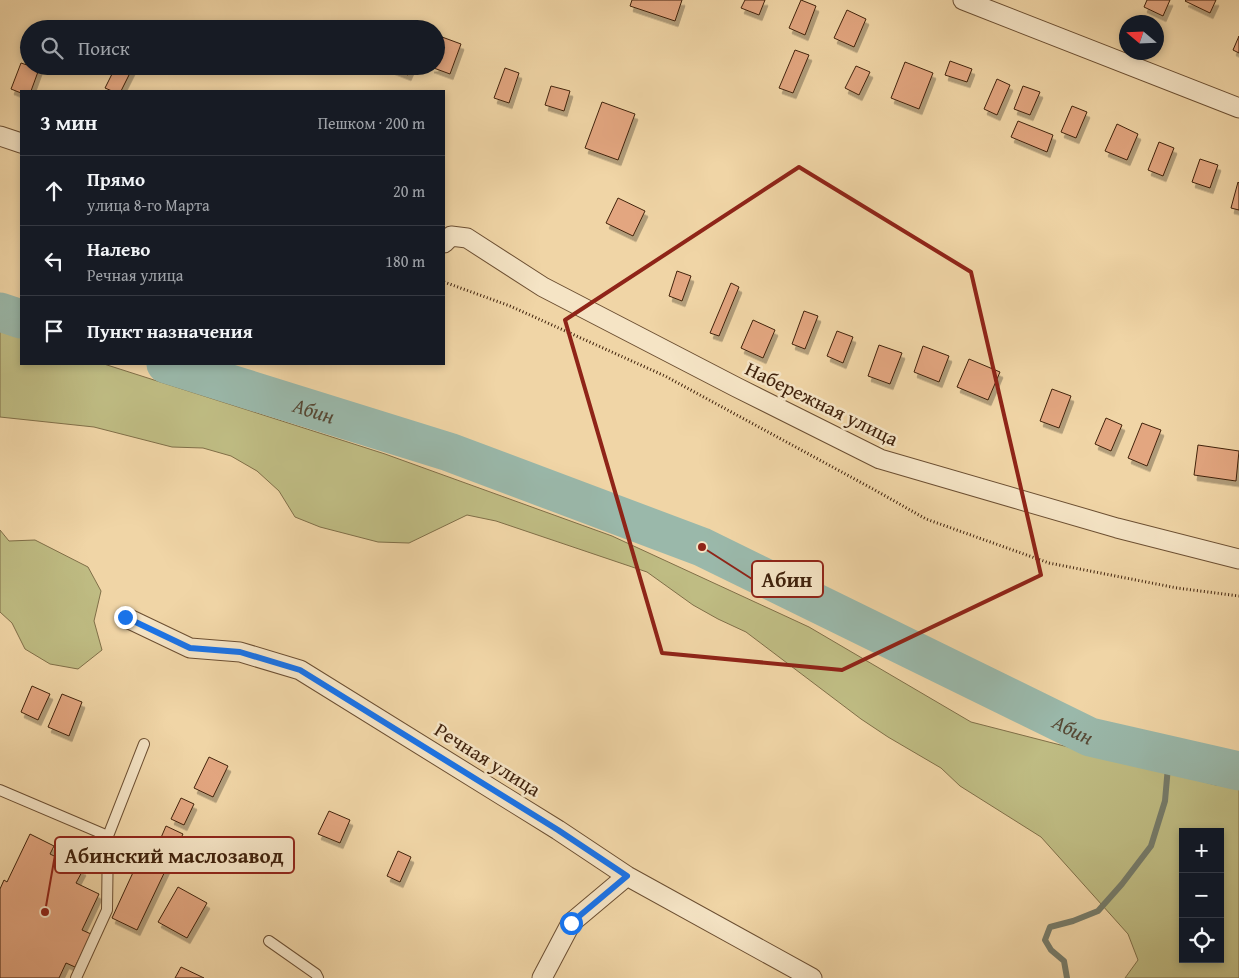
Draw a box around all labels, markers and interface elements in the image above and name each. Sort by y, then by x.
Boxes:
north arrow [1119,15,1164,60]
search box [20,20,445,75]
icon: search [38,34,66,62]
text: Поиск [78,34,130,62]
text: 3 мин [40,107,97,138]
text: Пешком · 200 m [318,111,425,135]
text: Прямо [87,165,145,193]
icon: ahead [40,177,68,205]
text: 20 m [393,179,425,203]
text: улица 8-го Марта [87,193,210,217]
text: Налево [87,235,150,263]
icon: left [40,247,68,275]
text: 180 m [385,249,425,273]
text: Речная улица [87,263,183,287]
icon: arrive [40,317,68,345]
text: Пункт назначения [87,317,253,345]
street label: Набережная улица [741,353,904,453]
water label: Абин [288,389,339,431]
callout: Абин [752,561,823,597]
text: Абин [762,564,813,595]
route end [114,606,137,629]
water label: Абин [1047,705,1099,752]
street label: Речная улица [429,715,547,803]
map controls [1179,828,1224,963]
button: + [1179,828,1224,873]
callout: Абинский маслозавод [55,837,294,873]
text: Абинский маслозавод [64,840,284,871]
button: − [1179,873,1224,918]
route start [560,912,583,935]
button: locate [1179,918,1224,963]

